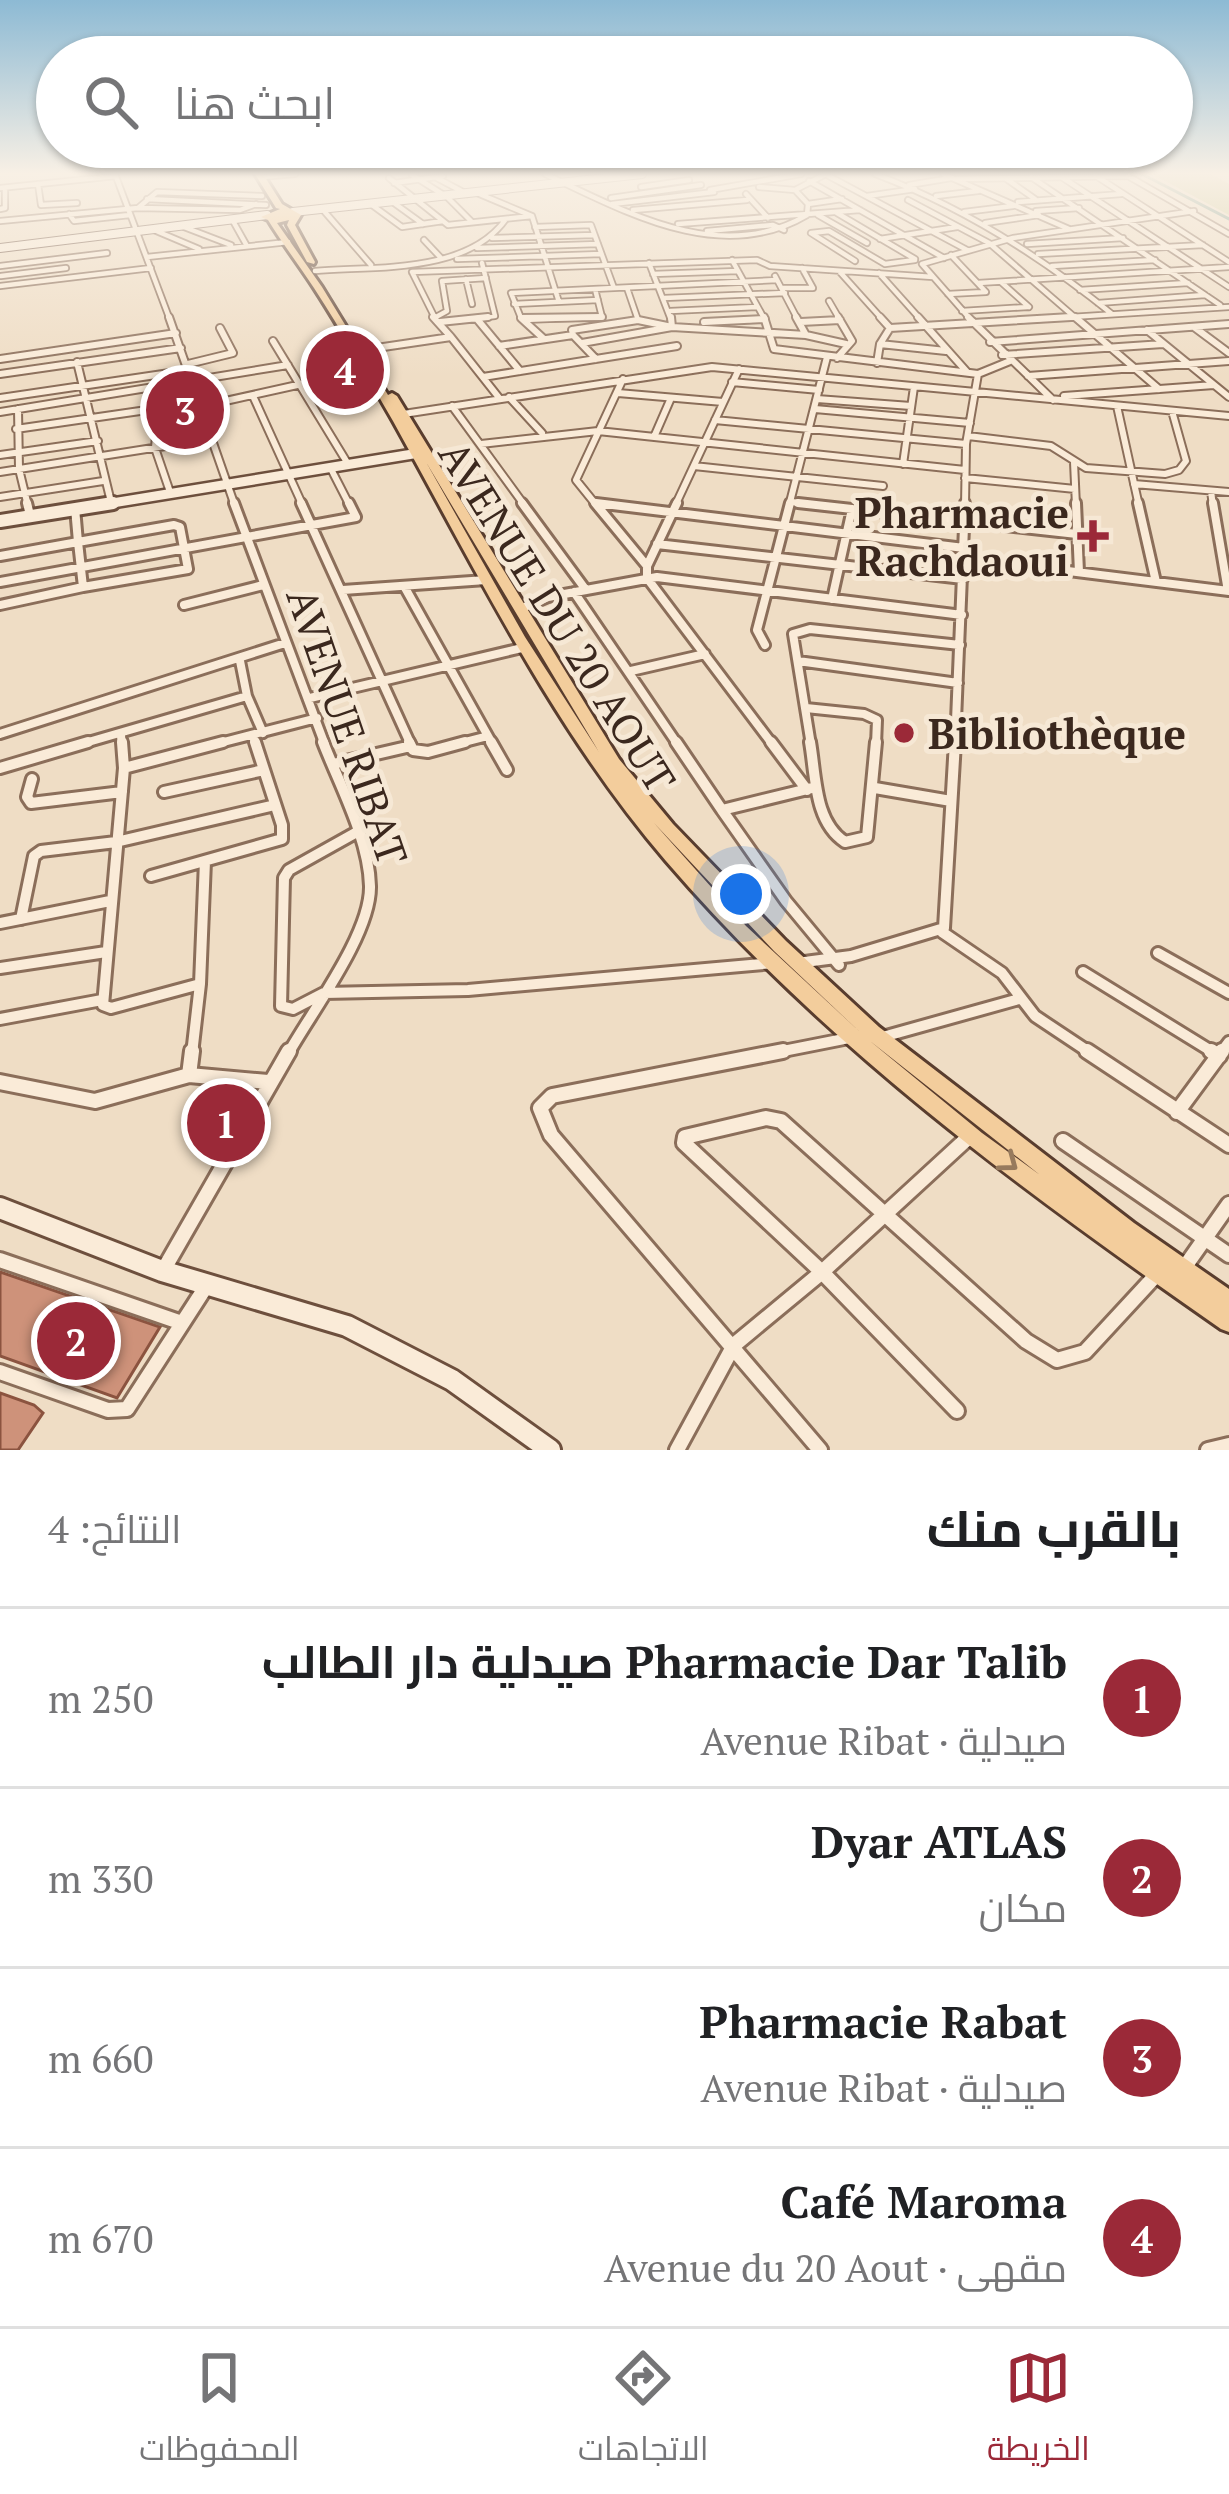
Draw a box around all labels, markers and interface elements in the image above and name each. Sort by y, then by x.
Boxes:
search box [36,36,1193,168]
icon: search [78,69,144,135]
text: ابحث هنا [174,72,335,132]
pin: 4 [306,325,384,415]
pin: 3 [146,365,224,455]
street label: AVENUE DU 20 AOUT [427,429,689,803]
place label: Pharmacie Rachdaoui [855,484,1069,588]
marker: Pharmacie Rachdaoui [1080,523,1106,549]
street label: AVENUE RIBAT [274,580,422,872]
place label: Bibliothèque [928,705,1186,761]
marker: Bibliothèque [891,720,917,746]
your location [711,864,771,924]
pin: 1 [187,1078,265,1168]
one-way arrow [996,1149,1017,1171]
pin: 2 [37,1296,115,1386]
text: بالقرب منك [927,1494,1181,1562]
text: النتائج: 4 [48,1502,182,1554]
text: Pharmacie Dar Talib صيدلية دار الطالب [262,1631,1067,1691]
text: 250 m [48,1672,154,1724]
text: 1 [1131,1672,1153,1724]
text: صيدلية · Avenue Ribat [700,1714,1067,1766]
text: Dyar ATLAS [811,1811,1067,1871]
text: 330 m [48,1852,154,1904]
text: 2 [1131,1852,1153,1904]
text: مكان [979,1881,1067,1933]
text: Pharmacie Rabat [699,1991,1067,2051]
text: 660 m [48,2032,154,2084]
text: 3 [1131,2032,1153,2084]
text: صيدلية · Avenue Ribat [700,2061,1067,2113]
text: Café Maroma [781,2171,1067,2231]
text: 670 m [48,2212,154,2264]
text: 4 [1131,2212,1153,2264]
text: مقهى · Avenue du 20 Aout [604,2241,1067,2293]
tab: المحفوظات [139,2345,300,2479]
tab: الاتجاهات [578,2345,709,2479]
tab: الخريطة [987,2345,1090,2479]

